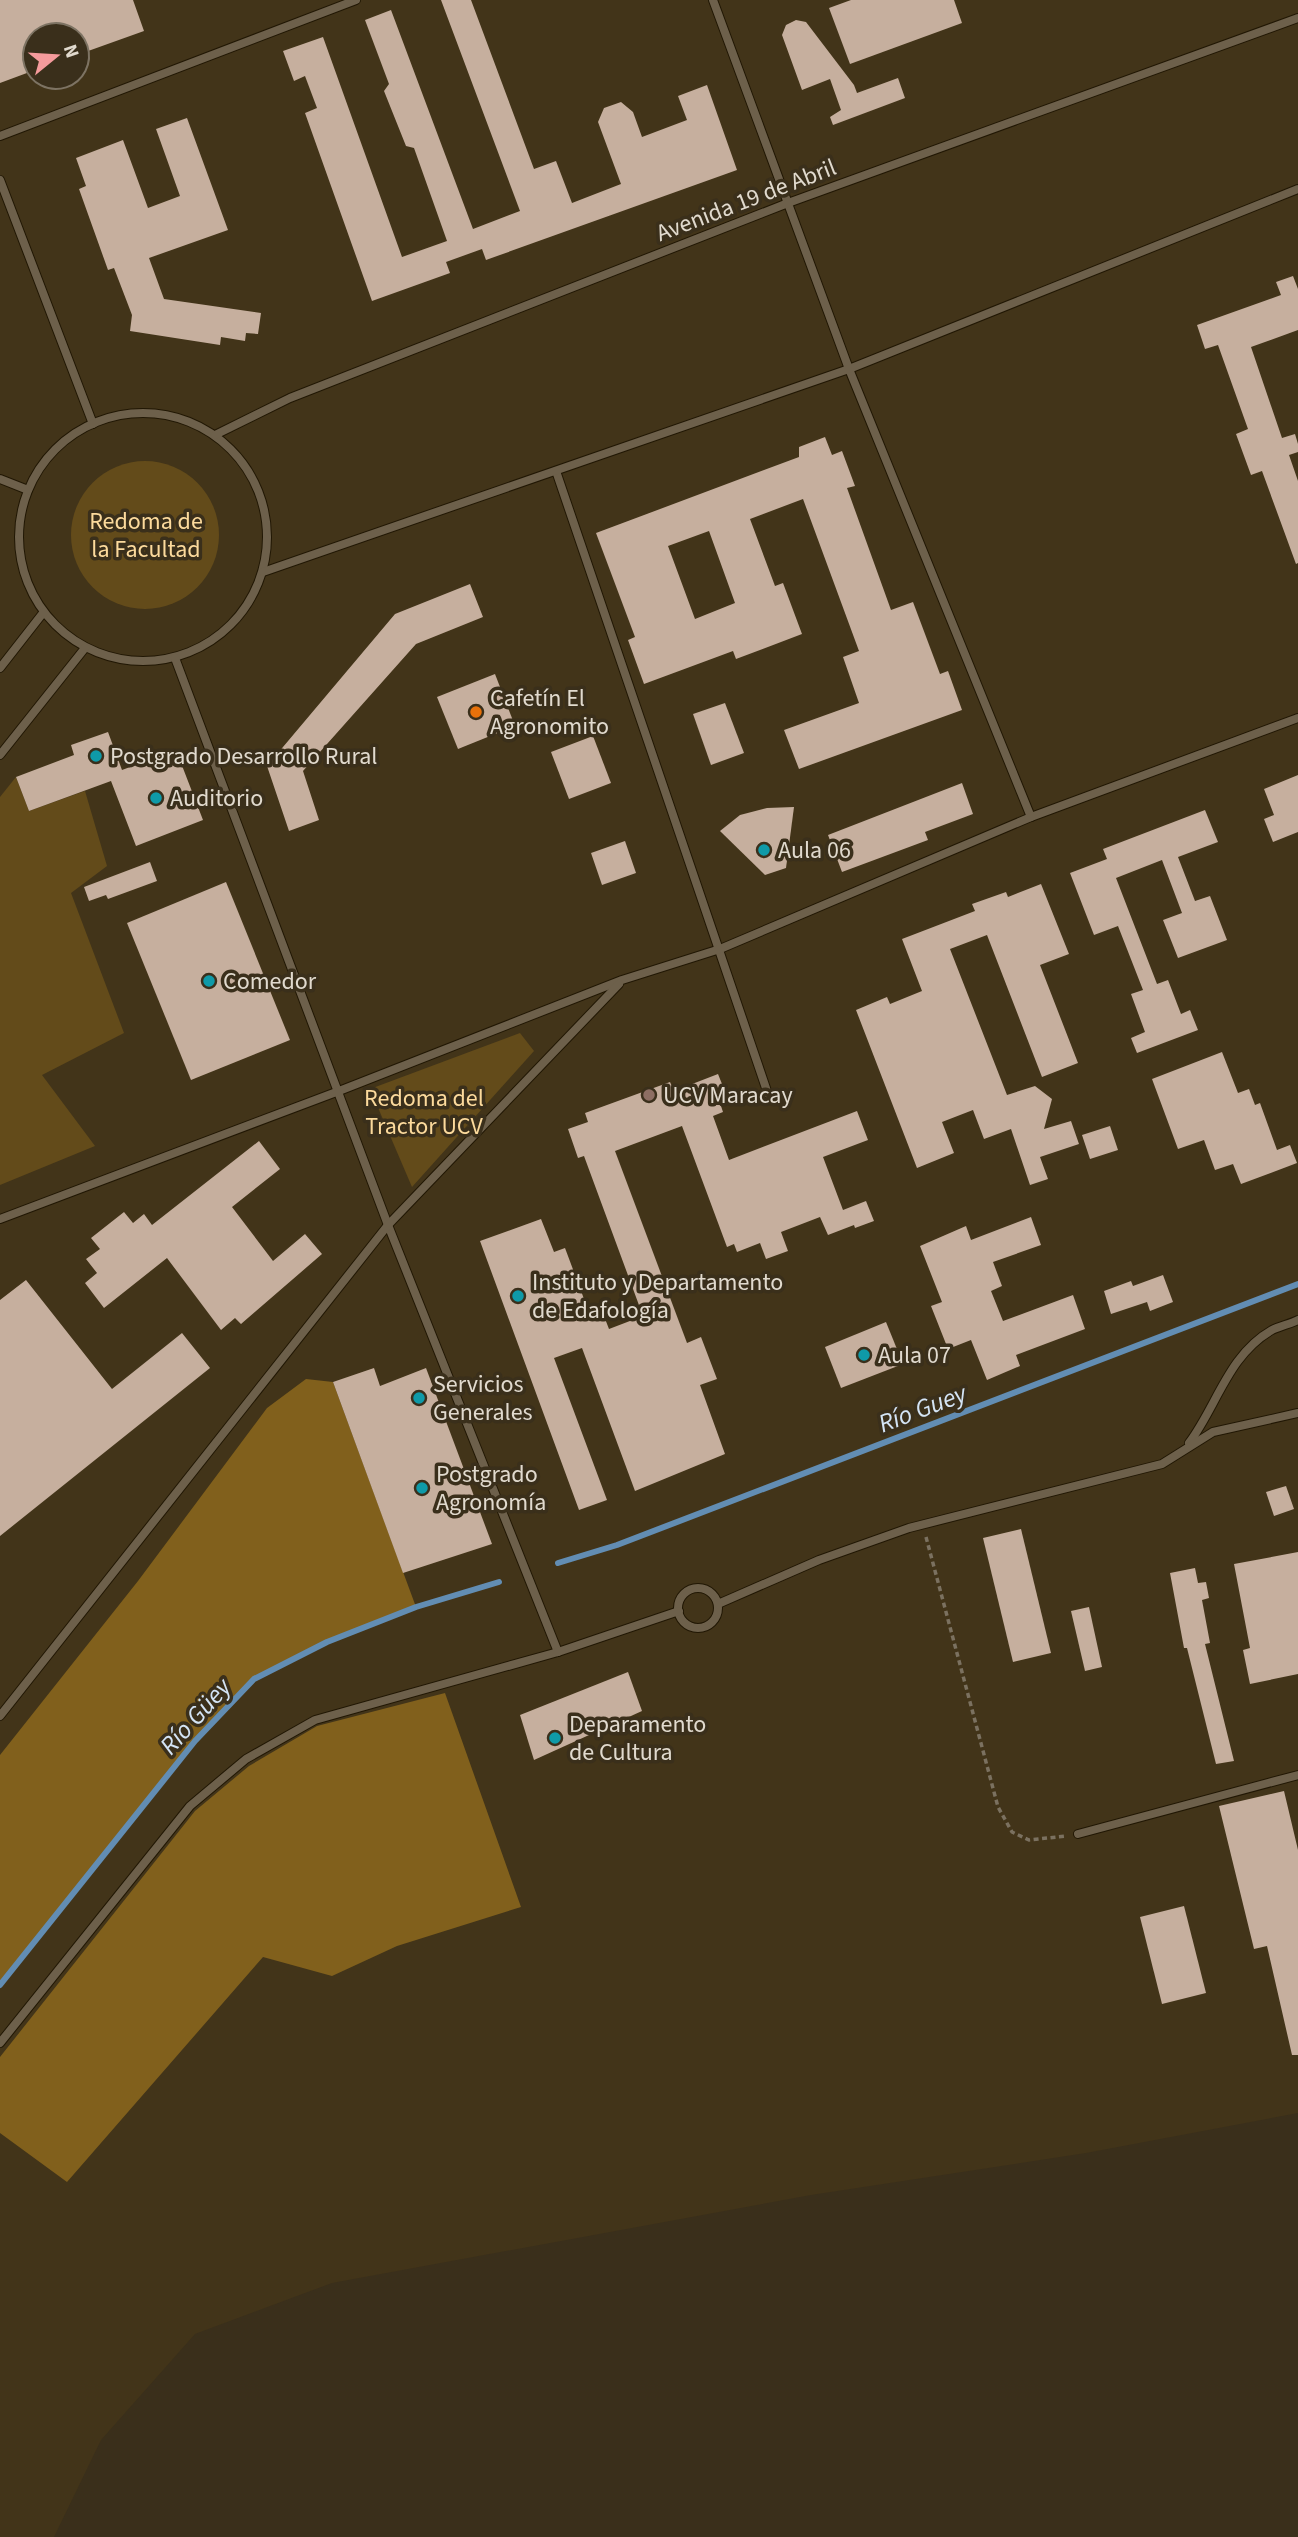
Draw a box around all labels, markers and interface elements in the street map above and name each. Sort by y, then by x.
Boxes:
north arrow [21,21,91,91]
text: N [56,41,86,61]
street label: Avenida 19 de Abril [651,150,841,251]
park label: Redoma de la Facultad [89,504,203,567]
place label: Cafetín El Agronomito [490,681,609,744]
marker: Cafetín El Agronomito [468,704,484,720]
place label: Postgrado Desarrollo Rural [110,739,377,774]
marker: Postgrado Desarrollo Rural [88,748,104,764]
place label: Auditorio [170,781,263,816]
marker: Auditorio [148,790,164,806]
place label: Aula 06 [778,833,851,868]
marker: Aula 06 [756,842,772,858]
place label: Comedor [223,964,317,999]
marker: Comedor [201,973,217,989]
place label: UCV Maracay [663,1078,793,1113]
park label: Redoma del Tractor UCV [364,1081,484,1144]
marker: UCV Maracay [641,1087,657,1103]
place label: Instituto y Departamento de Edafología [532,1265,783,1328]
marker: Instituto y Departamento de Edafología [510,1288,526,1304]
place label: Aula 07 [878,1338,951,1373]
marker: Aula 07 [856,1347,872,1363]
place label: Servicios Generales [433,1367,533,1430]
water label: Río Guey [873,1374,973,1442]
marker: Servicios Generales [411,1390,427,1406]
place label: Postgrado Agronomía [436,1457,546,1520]
marker: Postgrado Agronomía [414,1480,430,1496]
water label: Río Güey [151,1669,241,1763]
place label: Deparamento de Cultura [569,1707,706,1770]
marker: Deparamento de Cultura [547,1730,563,1746]

